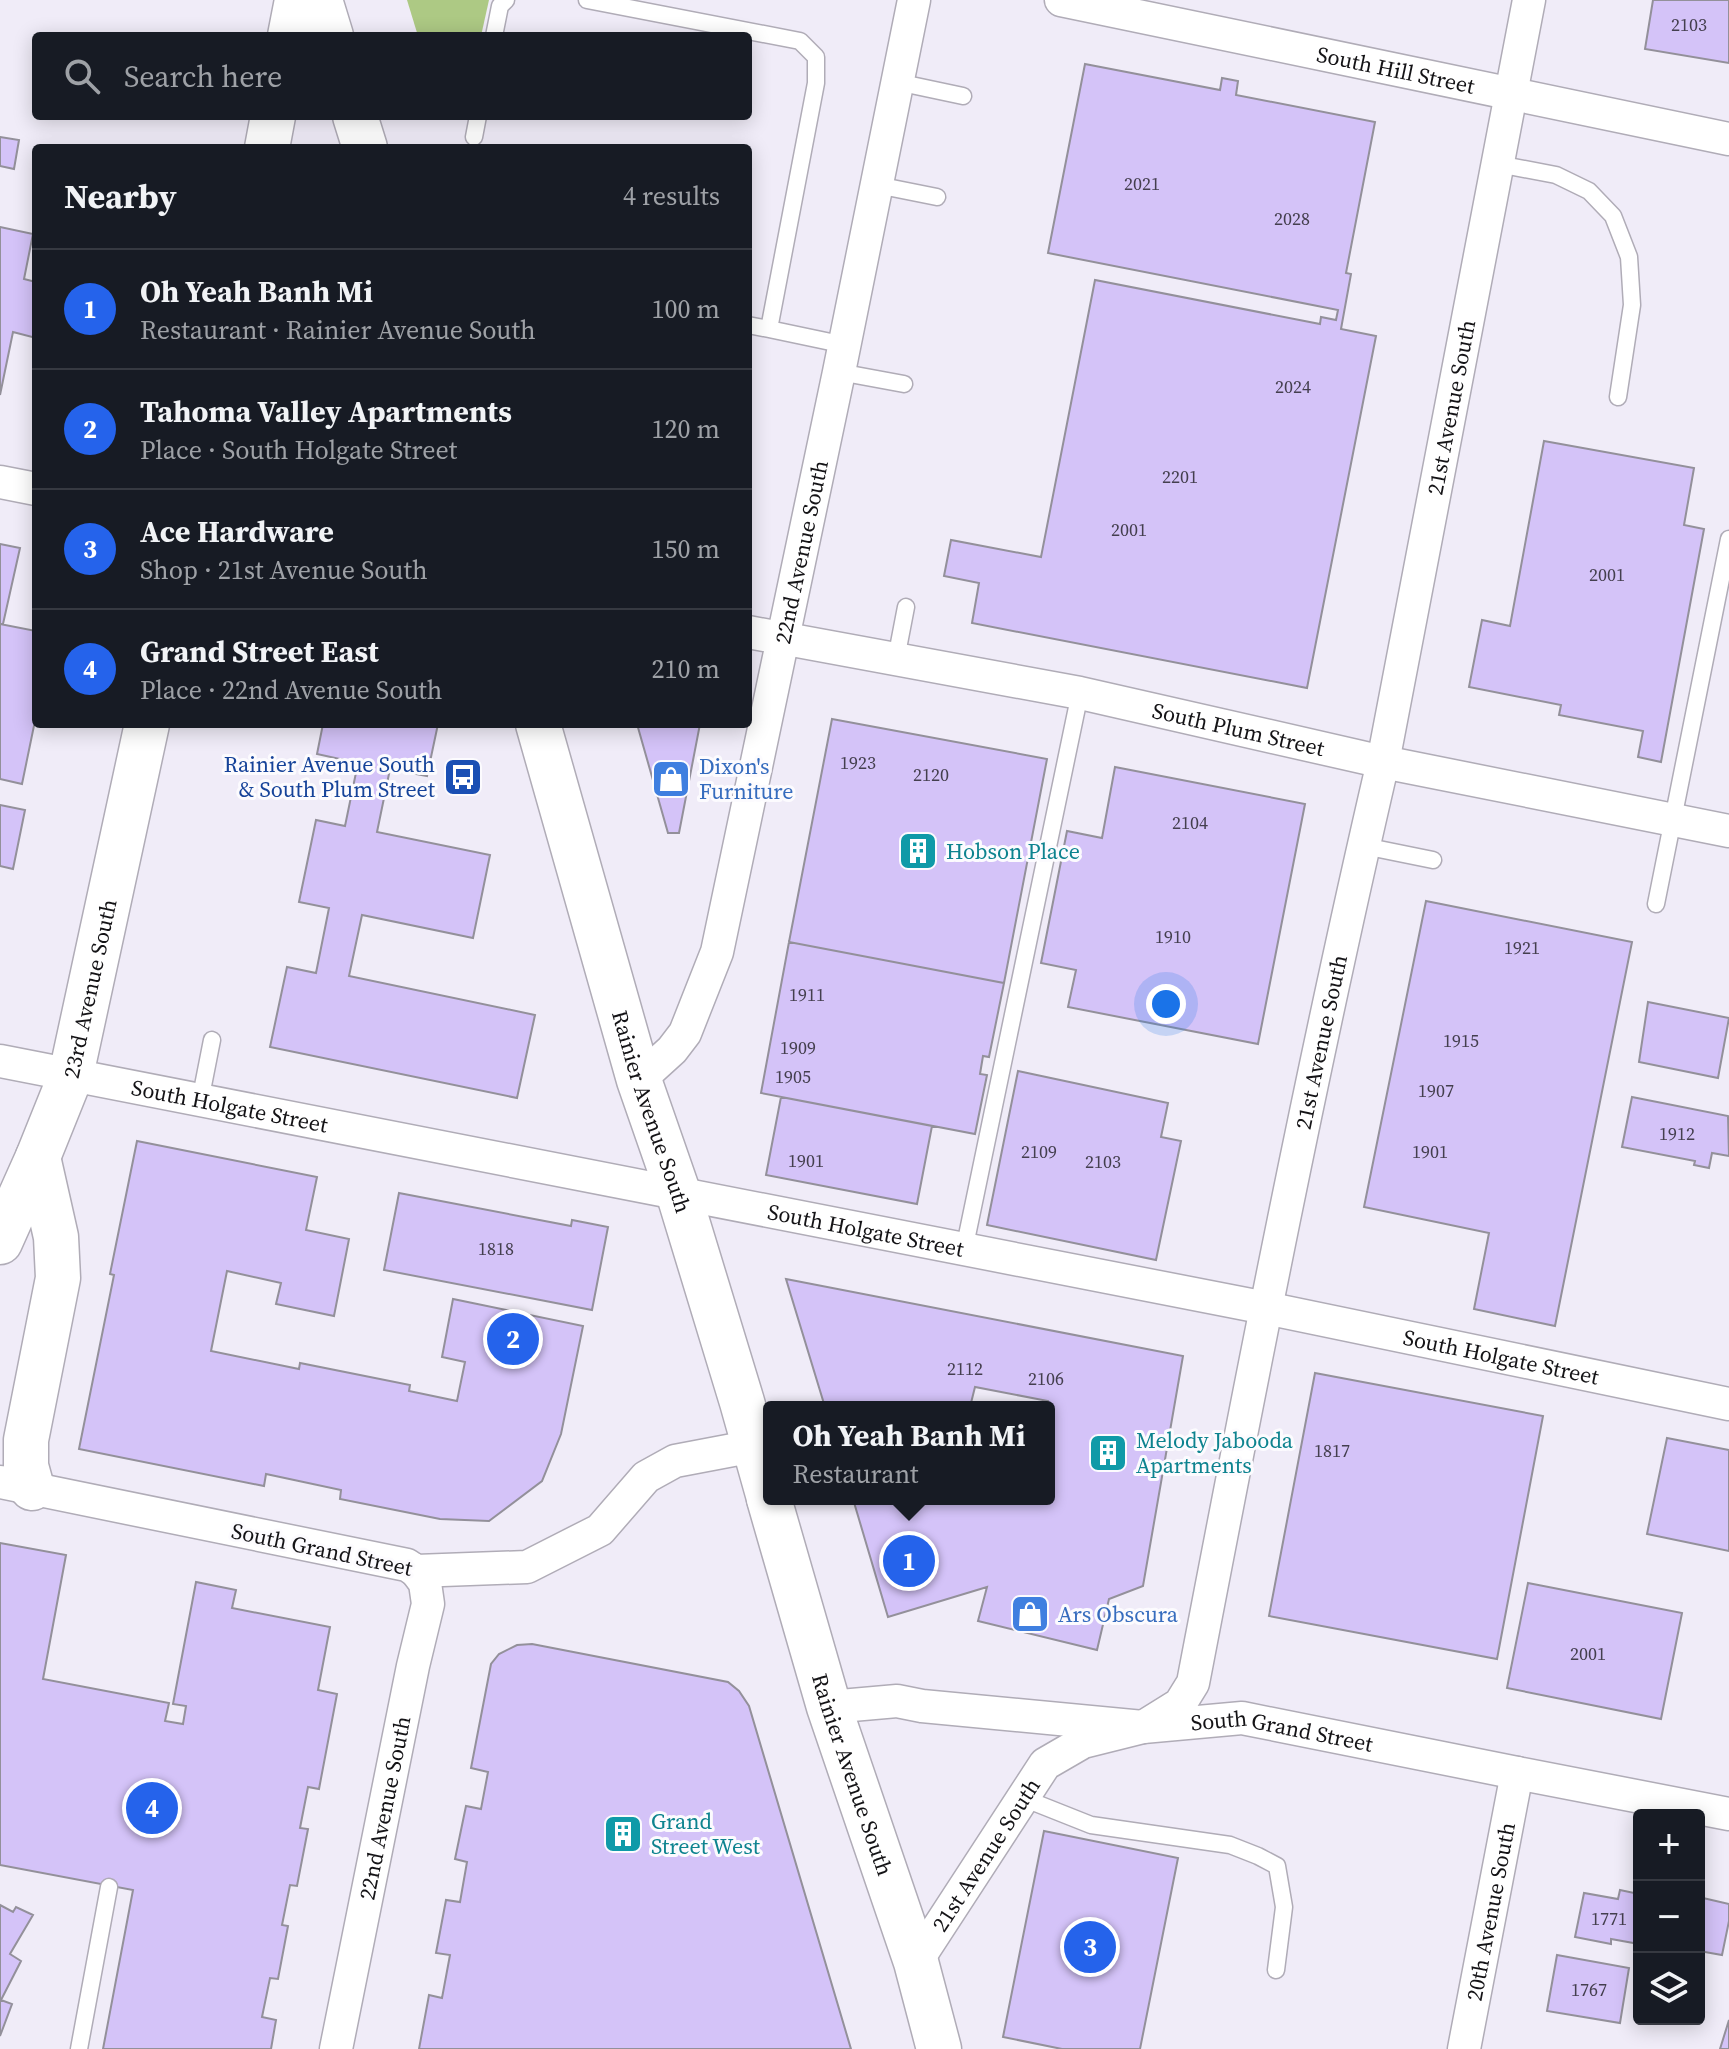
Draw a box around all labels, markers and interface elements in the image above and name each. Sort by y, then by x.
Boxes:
house number: 2103 [1671,12,1707,37]
search box [32,32,752,120]
street label: South Hill Street [1314,39,1478,101]
icon: search [60,54,104,98]
text: Search here [124,56,282,97]
house number: 2021 [1124,171,1160,196]
text: Nearby [64,173,177,219]
text: 4 results [623,178,720,214]
house number: 2028 [1274,206,1310,231]
text: Oh Yeah Banh Mi [140,271,373,312]
text: 1 [83,291,97,327]
text: 100 m [652,291,720,327]
text: Restaurant · Rainier Avenue South [140,312,536,348]
street label: 21st Avenue South [1420,317,1482,497]
house number: 2024 [1275,374,1311,399]
text: Tahoma Valley Apartments [140,391,512,432]
text: 2 [83,411,97,447]
text: 120 m [652,411,720,447]
text: Place · South Holgate Street [140,432,457,468]
street label: 22nd Avenue South [767,457,835,646]
house number: 2201 [1162,464,1198,489]
text: Ace Hardware [140,511,334,552]
house number: 2001 [1111,517,1147,542]
text: 3 [83,531,97,567]
text: 150 m [652,531,720,567]
text: Shop · 21st Avenue South [140,552,428,588]
house number: 2001 [1589,562,1625,587]
text: Grand Street East [140,631,379,672]
text: 4 [83,651,97,687]
text: 210 m [652,651,720,687]
text: Place · 22nd Avenue South [140,672,442,708]
street label: South Plum Street [1149,695,1328,763]
place label: Rainier Avenue South & South Plum Street [224,749,436,804]
house number: 1923 [840,750,876,775]
place label: Dixon's Furniture [699,751,794,806]
bus stop icon: Rainier Avenue South & South Plum Street [442,756,484,798]
shop icon: Dixon's Furniture [650,758,692,800]
house number: 2120 [913,762,949,787]
house number: 2104 [1172,810,1208,835]
building icon: Hobson Place [897,830,939,872]
place label: Hobson Place [946,836,1080,866]
street label: 23rd Avenue South [56,896,124,1081]
house number: 1910 [1155,924,1191,949]
house number: 1921 [1504,935,1540,960]
street label: 21st Avenue South [1288,952,1354,1132]
house number: 1911 [789,982,825,1007]
your location [1146,984,1186,1024]
street label: Rainier Avenue South [605,1007,699,1217]
house number: 1915 [1443,1028,1479,1053]
house number: 1909 [780,1035,816,1060]
house number: 1905 [775,1064,811,1089]
street label: South Holgate Street [129,1072,331,1140]
house number: 1907 [1418,1078,1454,1103]
house number: 1912 [1659,1121,1695,1146]
house number: 2109 [1021,1139,1057,1164]
house number: 1901 [1412,1139,1448,1164]
house number: 1901 [788,1148,824,1173]
house number: 2103 [1085,1149,1121,1174]
street label: South Holgate Street [765,1196,967,1264]
house number: 1818 [478,1236,514,1261]
pin: 2 [487,1309,539,1369]
street label: South Holgate Street [1401,1322,1603,1392]
house number: 2112 [947,1356,983,1381]
house number: 2106 [1028,1366,1064,1391]
popup [763,1401,1055,1505]
text: Oh Yeah Banh Mi [793,1415,1025,1456]
place label: Melody Jabooda Apartments [1136,1425,1294,1480]
building icon: Melody Jabooda Apartments [1087,1432,1129,1474]
house number: 1817 [1314,1438,1350,1463]
text: Restaurant [793,1456,918,1492]
street label: South Grand Street [229,1515,416,1583]
pin: 1 [883,1531,935,1591]
shop icon: Ars Obscura [1009,1593,1051,1635]
place label: Ars Obscura [1058,1599,1179,1629]
house number: 2001 [1570,1641,1606,1666]
street label: Rainier Avenue South [805,1670,900,1880]
street label: South Grand Street [1189,1703,1376,1759]
street label: 22nd Avenue South [351,1713,418,1902]
street label: 21st Avenue South [925,1772,1047,1937]
pin: 4 [126,1778,178,1838]
place label: Grand Street West [651,1806,761,1861]
map controls [1633,1809,1705,2025]
button: + [1633,1809,1705,1881]
building icon: Grand Street West [602,1813,644,1855]
street label: 20th Avenue South [1459,1820,1522,2003]
button: − [1633,1881,1705,1953]
house number: 1771 [1591,1906,1627,1931]
pin: 3 [1064,1917,1116,1977]
button: layers [1633,1953,1705,2025]
house number: 1767 [1571,1977,1607,2002]

